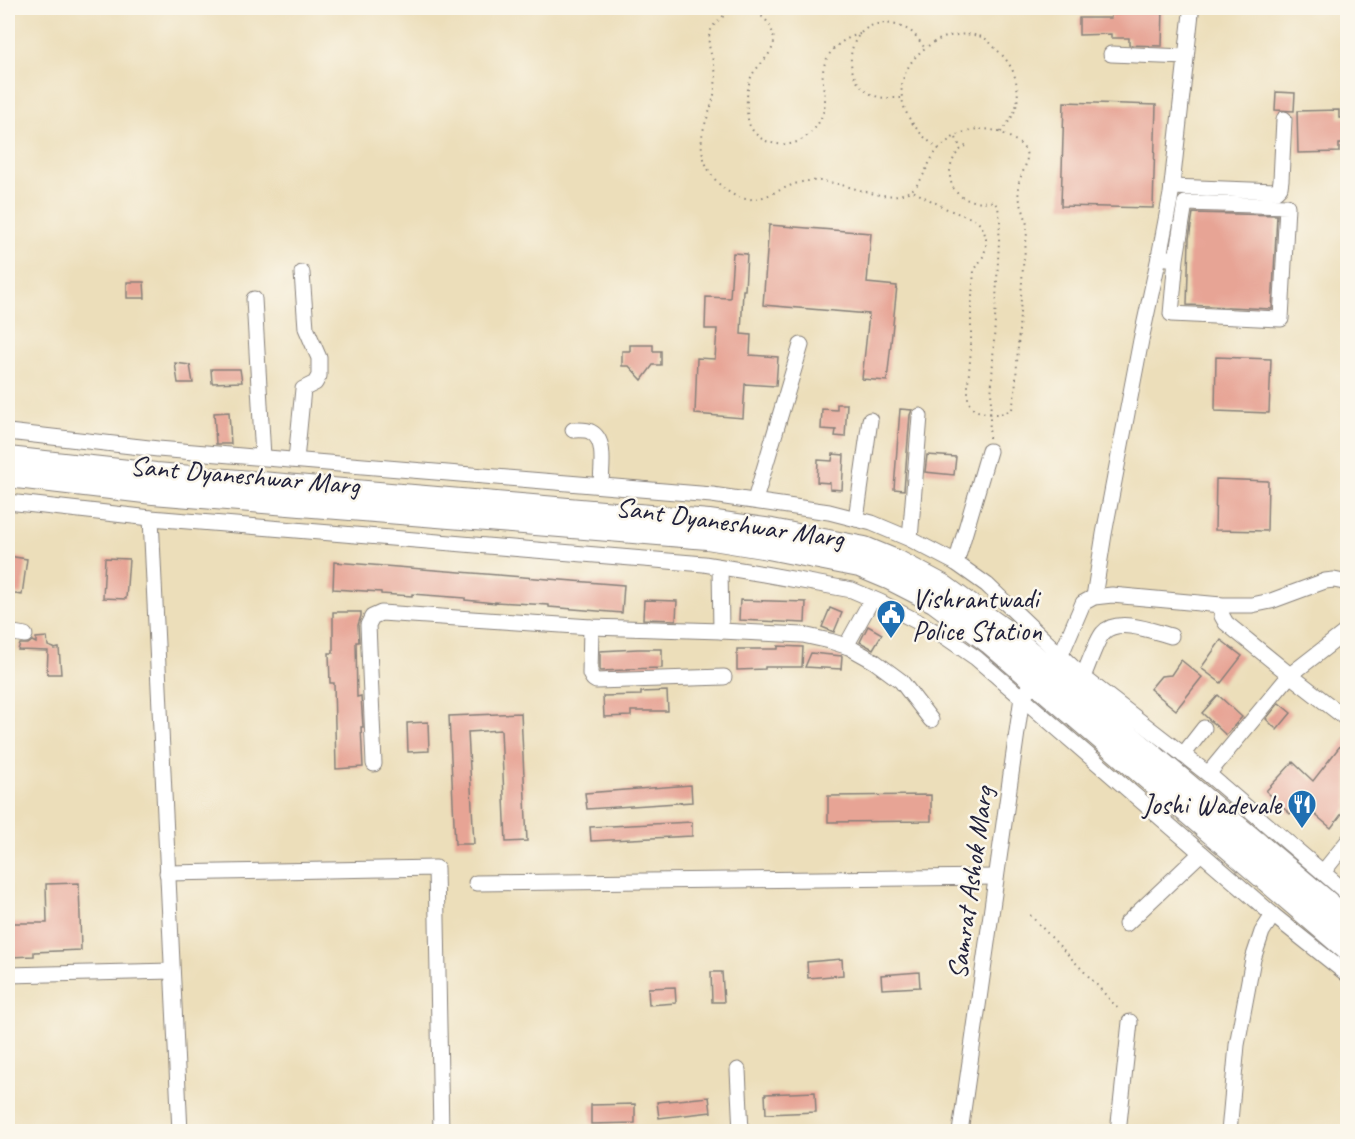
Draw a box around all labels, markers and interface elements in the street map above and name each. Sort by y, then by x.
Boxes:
street label: Sant Dyaneshwar Marg [129,448,362,503]
street label: Sant Dyaneshwar Marg [614,489,847,555]
place label: Vishrantwadi Police Station [912,581,1042,648]
public building icon: Vishrantwadi Police Station [875,598,907,640]
street label: Samrat Ashok Marg [939,783,1001,981]
place label: Joshi Wadevale [1140,787,1283,822]
restaurant icon: Joshi Wadevale [1286,788,1318,830]

